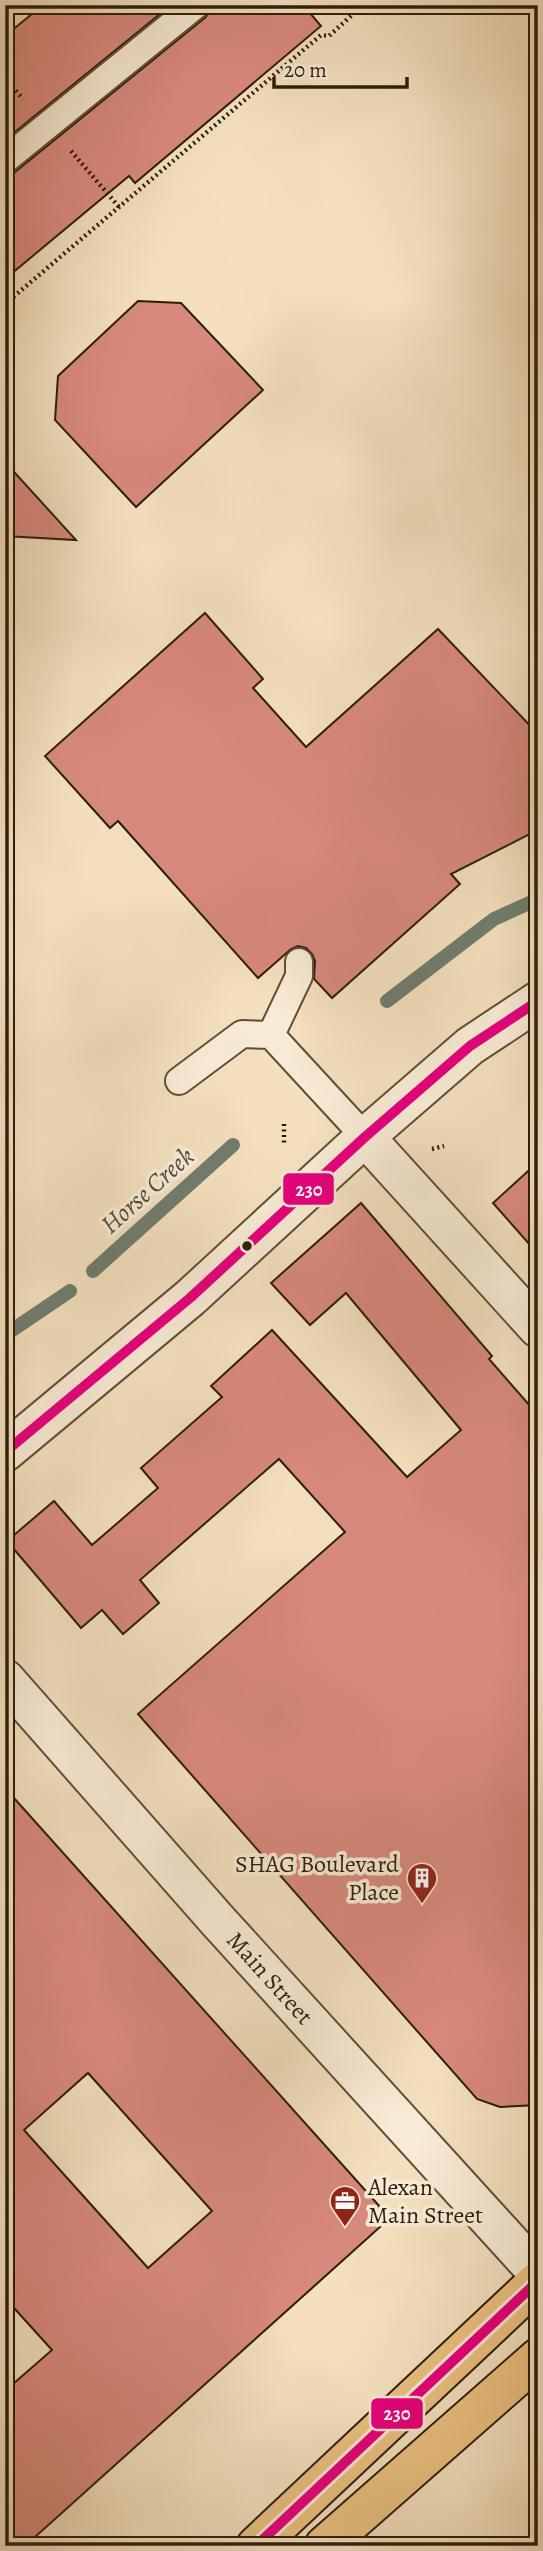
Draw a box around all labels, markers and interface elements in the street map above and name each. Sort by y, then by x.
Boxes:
scale bar [274,46,406,90]
text: 20 m [284,56,327,84]
water label: Horse Creek [93,1139,202,1242]
line badge: 230 [282,1172,335,1206]
text: 230 [296,1177,323,1203]
unlabelled marker [240,1239,254,1253]
place label: SHAG Boulevard Place [235,1848,399,1908]
building icon: SHAG Boulevard Place [405,1861,439,1905]
street label: Main Street [220,1925,320,2031]
place label: Alexan Main Street [367,2171,483,2231]
office icon: Alexan Main Street [328,2184,362,2228]
line badge: 230 [370,2397,424,2430]
text: 230 [384,2401,411,2427]

